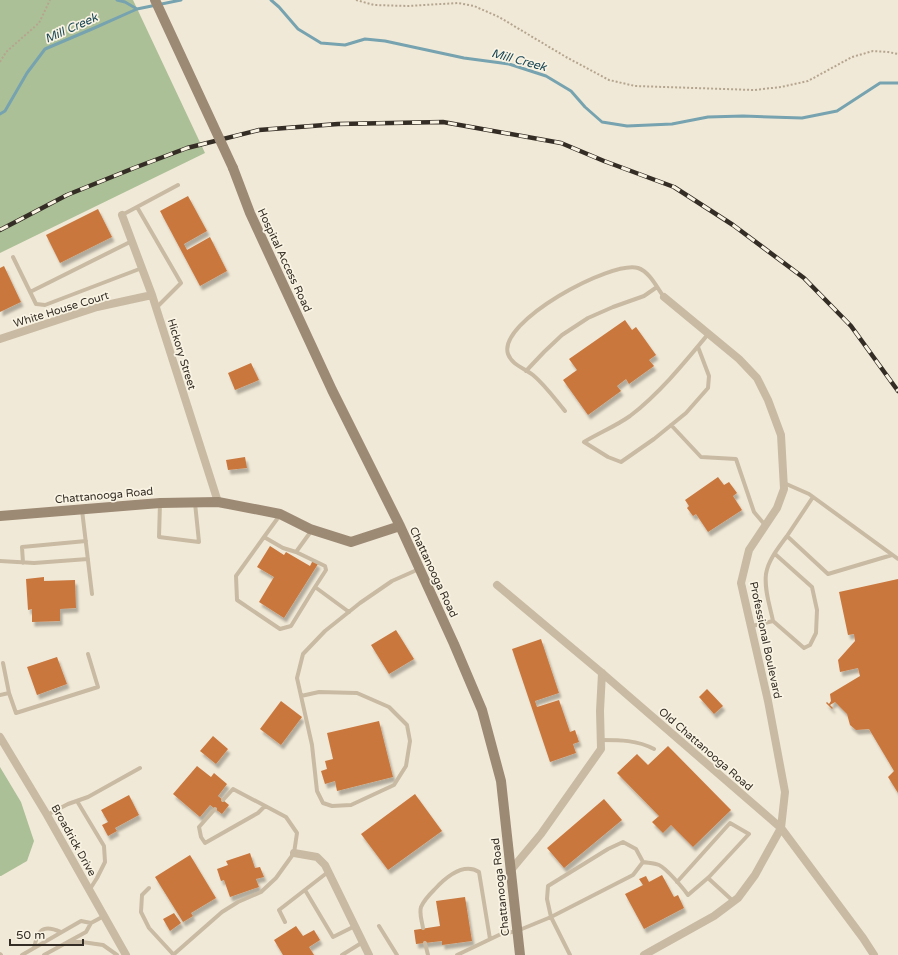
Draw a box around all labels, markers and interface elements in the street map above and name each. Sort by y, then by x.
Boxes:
water label: Mill Creek [42,10,101,46]
water label: Mill Creek [490,46,549,74]
street label: Hospital Access Road [255,206,314,314]
street label: White House Court [12,289,110,330]
street label: Hickory Street [165,317,199,391]
street label: Chattanooga Road [54,485,154,506]
street label: Chattanooga Road [407,525,460,620]
street label: Professional Boulevard [747,580,784,700]
street label: Old Chattanooga Road [656,705,755,794]
street label: Broadrick Drive [48,802,99,878]
street label: Chattanooga Road [489,837,512,937]
scale bar [10,921,83,947]
text: 50 m [16,928,45,942]

